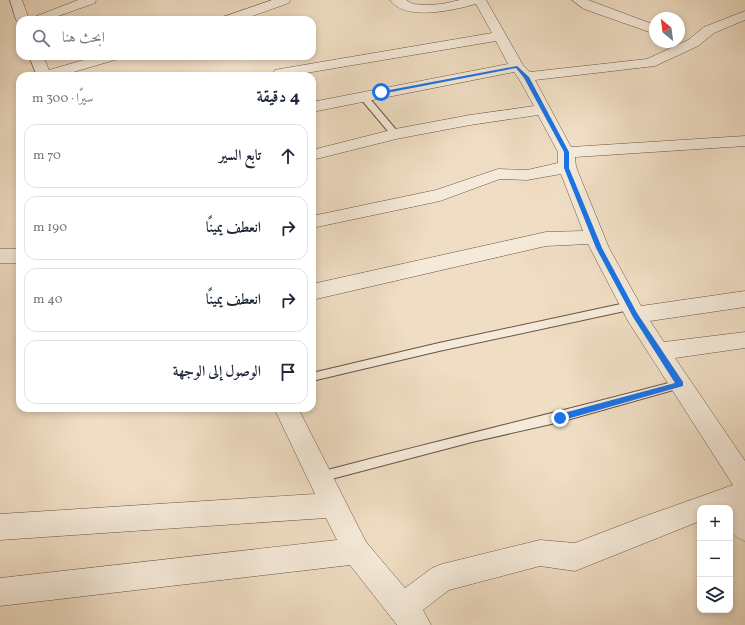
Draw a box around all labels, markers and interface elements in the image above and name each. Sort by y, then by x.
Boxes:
north arrow [649,12,685,48]
search box [16,16,316,60]
icon: search [30,27,52,49]
text: ابحث هنا [62,28,105,49]
route start [372,83,390,101]
text: 4 دقيقة [257,86,300,109]
text: سيرًا · 300 m [32,90,94,108]
icon: ahead [277,145,299,167]
text: تابع السير [219,146,261,167]
text: 70 m [33,147,61,165]
icon: right [277,217,299,239]
text: انعطف يمينًا [206,218,261,239]
text: 190 m [33,219,67,237]
icon: right [277,289,299,311]
text: انعطف يمينًا [206,290,261,311]
text: 40 m [33,291,62,309]
icon: arrive [277,361,299,383]
text: الوصول إلى الوجهة [173,362,261,383]
route end [551,409,569,427]
map controls [697,505,733,613]
button: + [697,505,733,541]
button: − [697,541,733,577]
button: layers [697,577,733,613]

